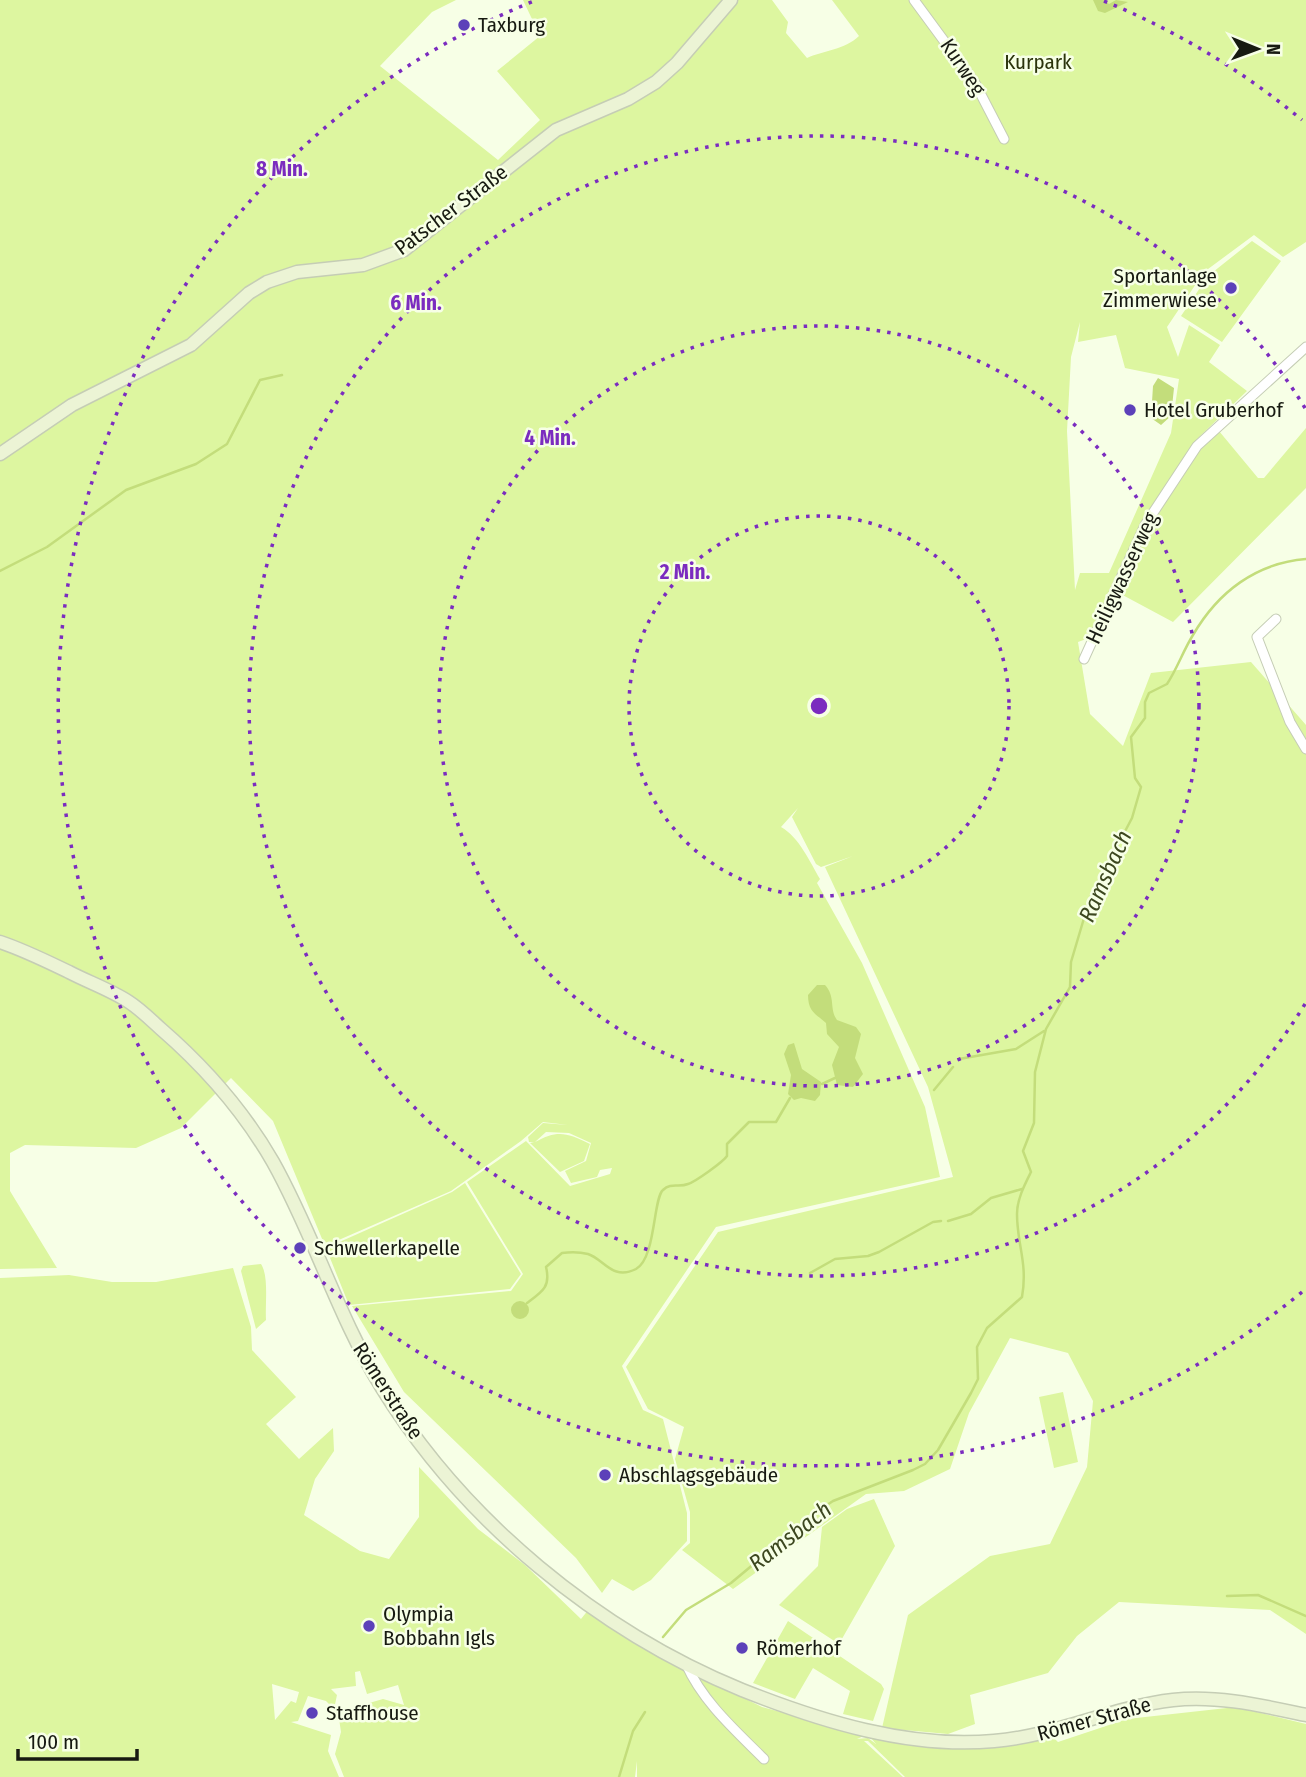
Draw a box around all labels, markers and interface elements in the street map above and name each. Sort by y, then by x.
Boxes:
place label: Taxburg [478,12,545,38]
north arrow [1222,14,1292,84]
marker: Taxburg [456,17,472,33]
street label: Kurweg [935,34,992,101]
text: N [1262,43,1285,55]
park label: Kurpark [1004,49,1072,75]
text: 8 Min. [256,156,308,182]
street label: Patscher Straße [389,159,513,261]
place label: Sportanlage Zimmerwiese [1103,263,1217,313]
marker: Sportanlage Zimmerwiese [1223,280,1239,296]
text: 6 Min. [390,290,442,316]
place label: Hotel Gruberhof [1144,397,1285,423]
marker: Hotel Gruberhof [1122,402,1138,418]
text: 4 Min. [524,425,576,451]
street label: Heiligwasserweg [1080,508,1164,648]
text: 2 Min. [659,559,710,585]
centre of rings [807,694,831,718]
water label: Ramsbach [1072,826,1138,926]
place label: Schwellerkapelle [314,1235,460,1261]
marker: Schwellerkapelle [292,1240,308,1256]
street label: Römerstraße [347,1338,429,1444]
place label: Abschlagsgebäude [619,1462,778,1488]
marker: Abschlagsgebäude [597,1467,613,1483]
water label: Ramsbach [743,1495,837,1577]
place label: Olympia Bobbahn Igls [383,1601,495,1651]
marker: Olympia Bobbahn Igls [361,1618,377,1634]
place label: Römerhof [756,1635,842,1661]
marker: Römerhof [734,1640,750,1656]
street label: Römer Straße [1034,1691,1154,1747]
place label: Staffhouse [326,1700,419,1726]
marker: Staffhouse [304,1705,320,1721]
scale bar [18,1718,136,1762]
text: 100 m [28,1729,79,1755]

